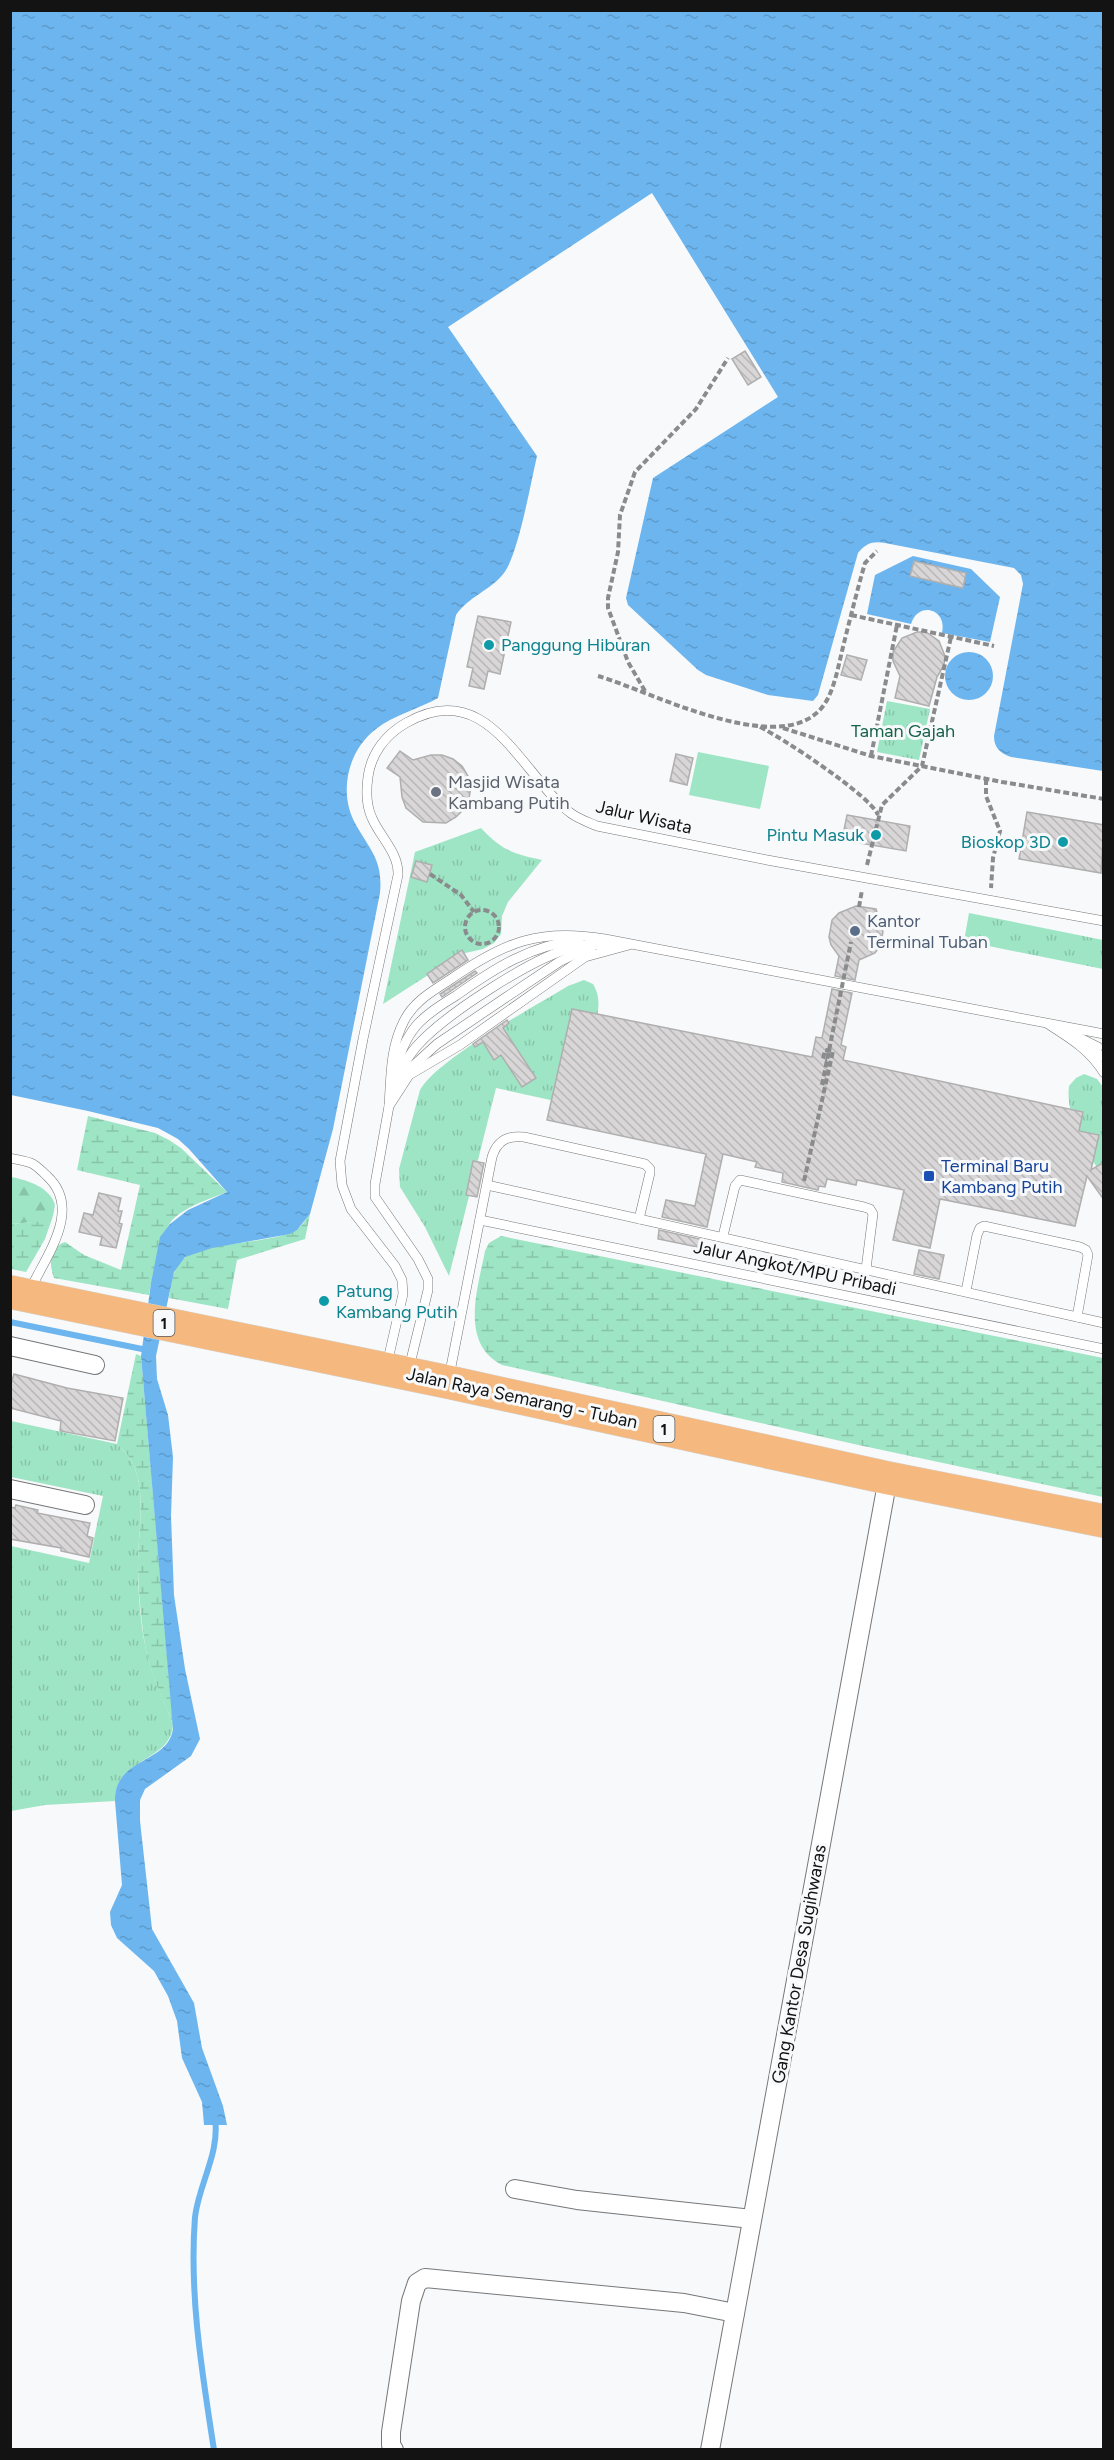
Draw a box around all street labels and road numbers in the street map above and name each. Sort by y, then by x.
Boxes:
street label: Jalur Wisata [594,795,694,839]
street label: Jalur Angkot/MPU Pribadi [692,1236,898,1300]
road number: 1 [154,1310,174,1336]
street label: Jalan Raya Semarang - Tuban [404,1363,640,1433]
road number: 1 [654,1416,674,1442]
street label: Gang Kantor Desa Sugihwaras [767,1843,831,2085]

